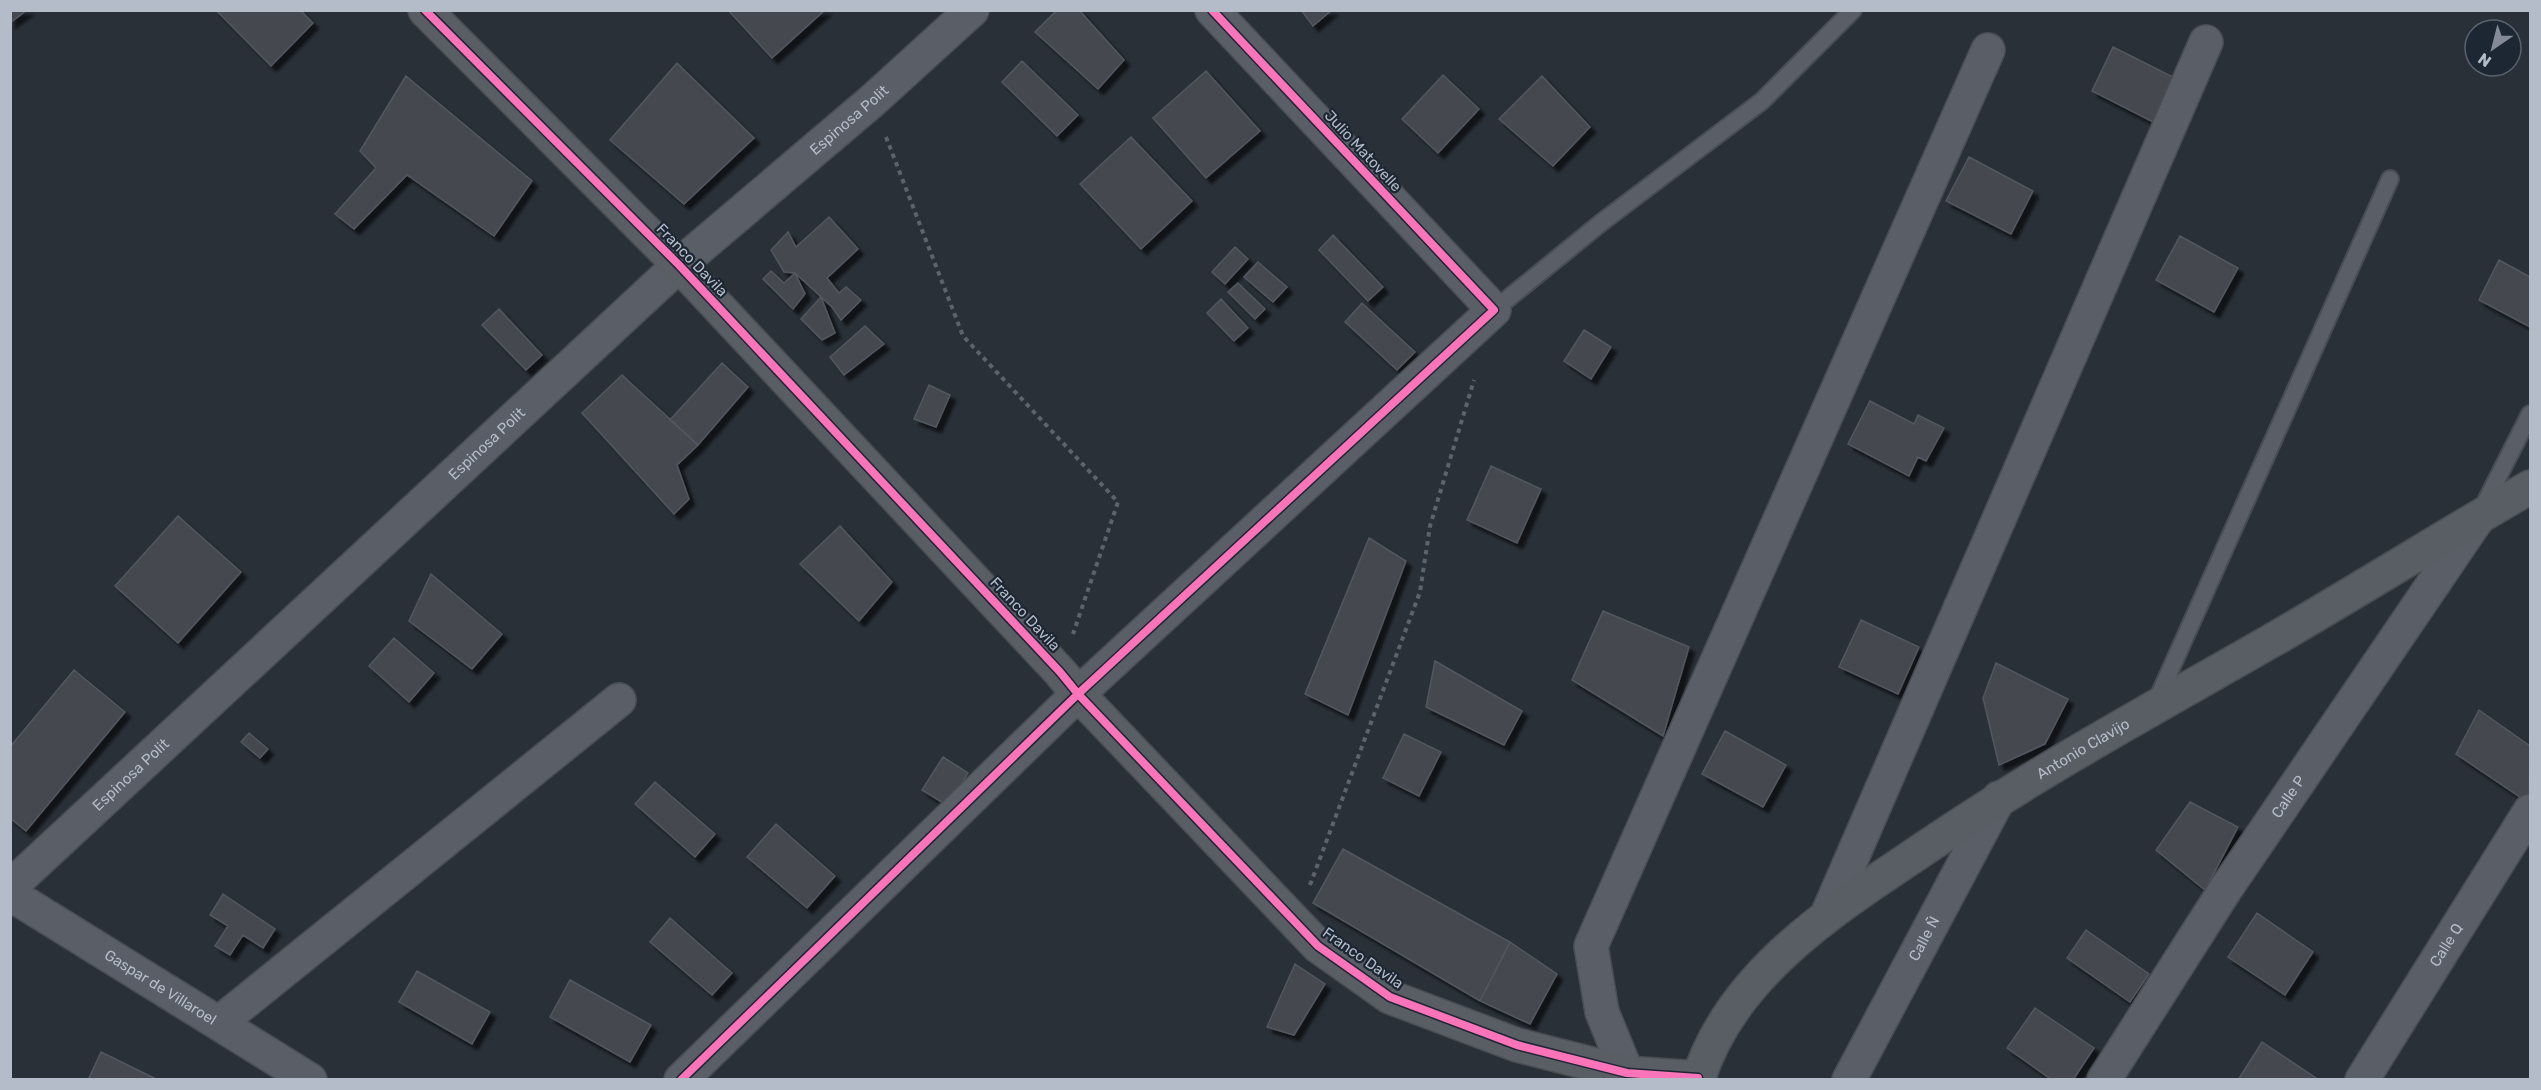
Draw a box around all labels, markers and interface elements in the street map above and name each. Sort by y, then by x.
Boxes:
north arrow [2463,18,2523,78]
text: N [2475,49,2495,71]
street label: Espinosa Polit [806,81,892,159]
street label: Julio Matovelle [1321,107,1405,195]
street label: Franco Davila [653,220,731,300]
street label: Espinosa Polit [445,404,529,484]
street label: Franco Davila [986,573,1064,655]
street label: Antonio Clavijo [2033,715,2133,783]
street label: Espinosa Polit [89,735,173,815]
street label: Calle P [2268,772,2309,821]
street label: Calle Ñ [1905,913,1943,964]
street label: Calle Q [2426,920,2467,970]
street label: Franco Davila [1319,924,1407,992]
street label: Gaspar de Villaroel [101,946,220,1029]

